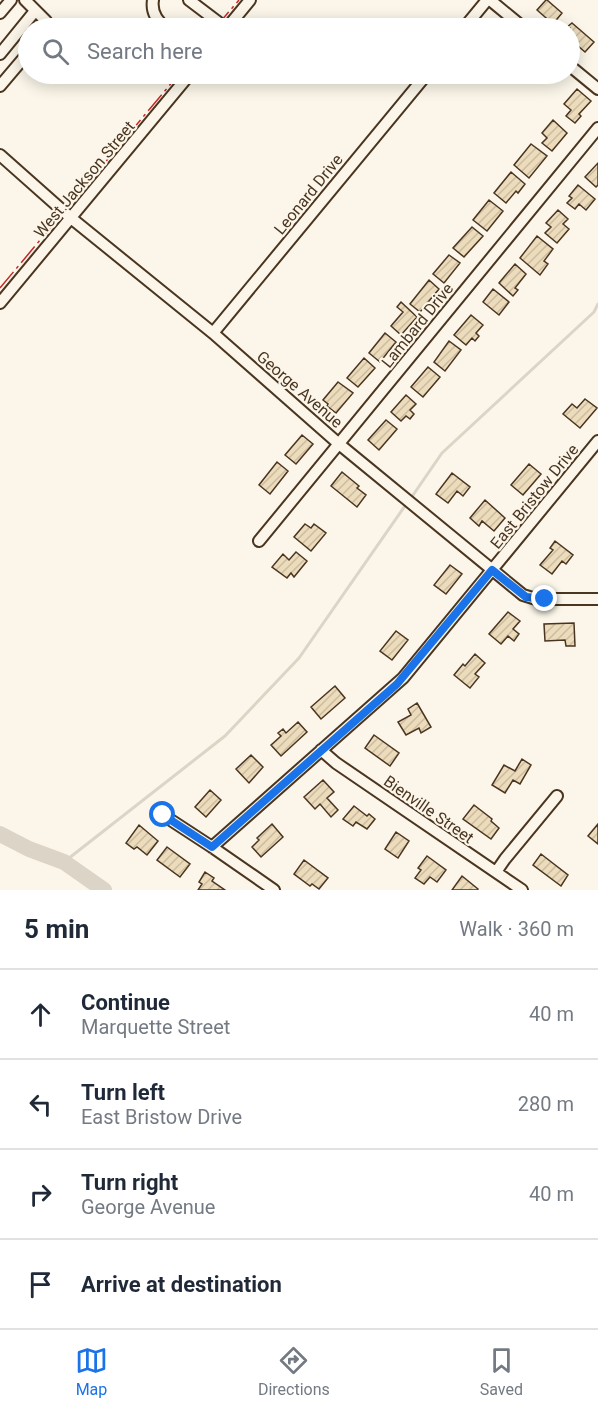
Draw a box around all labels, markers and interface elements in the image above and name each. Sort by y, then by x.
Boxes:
search box [18,18,580,84]
icon: search [39,35,72,68]
text: Search here [87,39,203,64]
street label: West Jackson Street [30,117,139,241]
street label: Leonard Drive [270,150,347,238]
street label: Lambard Drive [378,279,457,371]
street label: George Avenue [253,347,346,432]
street label: East Bristow Drive [486,440,582,552]
route end [531,585,557,611]
street label: Bienville Street [380,771,477,847]
route start [149,801,175,827]
text: 5 min [24,914,89,944]
text: Walk · 360 m [459,917,574,941]
text: Continue [81,990,170,1015]
icon: ahead [24,998,57,1031]
text: 40 m [529,1002,574,1026]
text: Marquette Street [81,1015,230,1039]
text: Turn left [81,1080,165,1105]
icon: left [24,1088,57,1121]
text: 280 m [518,1092,574,1116]
text: East Bristow Drive [81,1105,242,1129]
text: Turn right [81,1170,178,1195]
icon: right [24,1178,57,1211]
text: 40 m [529,1182,574,1206]
text: George Avenue [81,1195,215,1219]
icon: arrive [24,1268,57,1301]
text: Arrive at destination [81,1272,282,1297]
tab: Map [75,1344,108,1399]
tab: Directions [258,1344,330,1399]
tab: Saved [480,1344,523,1399]

